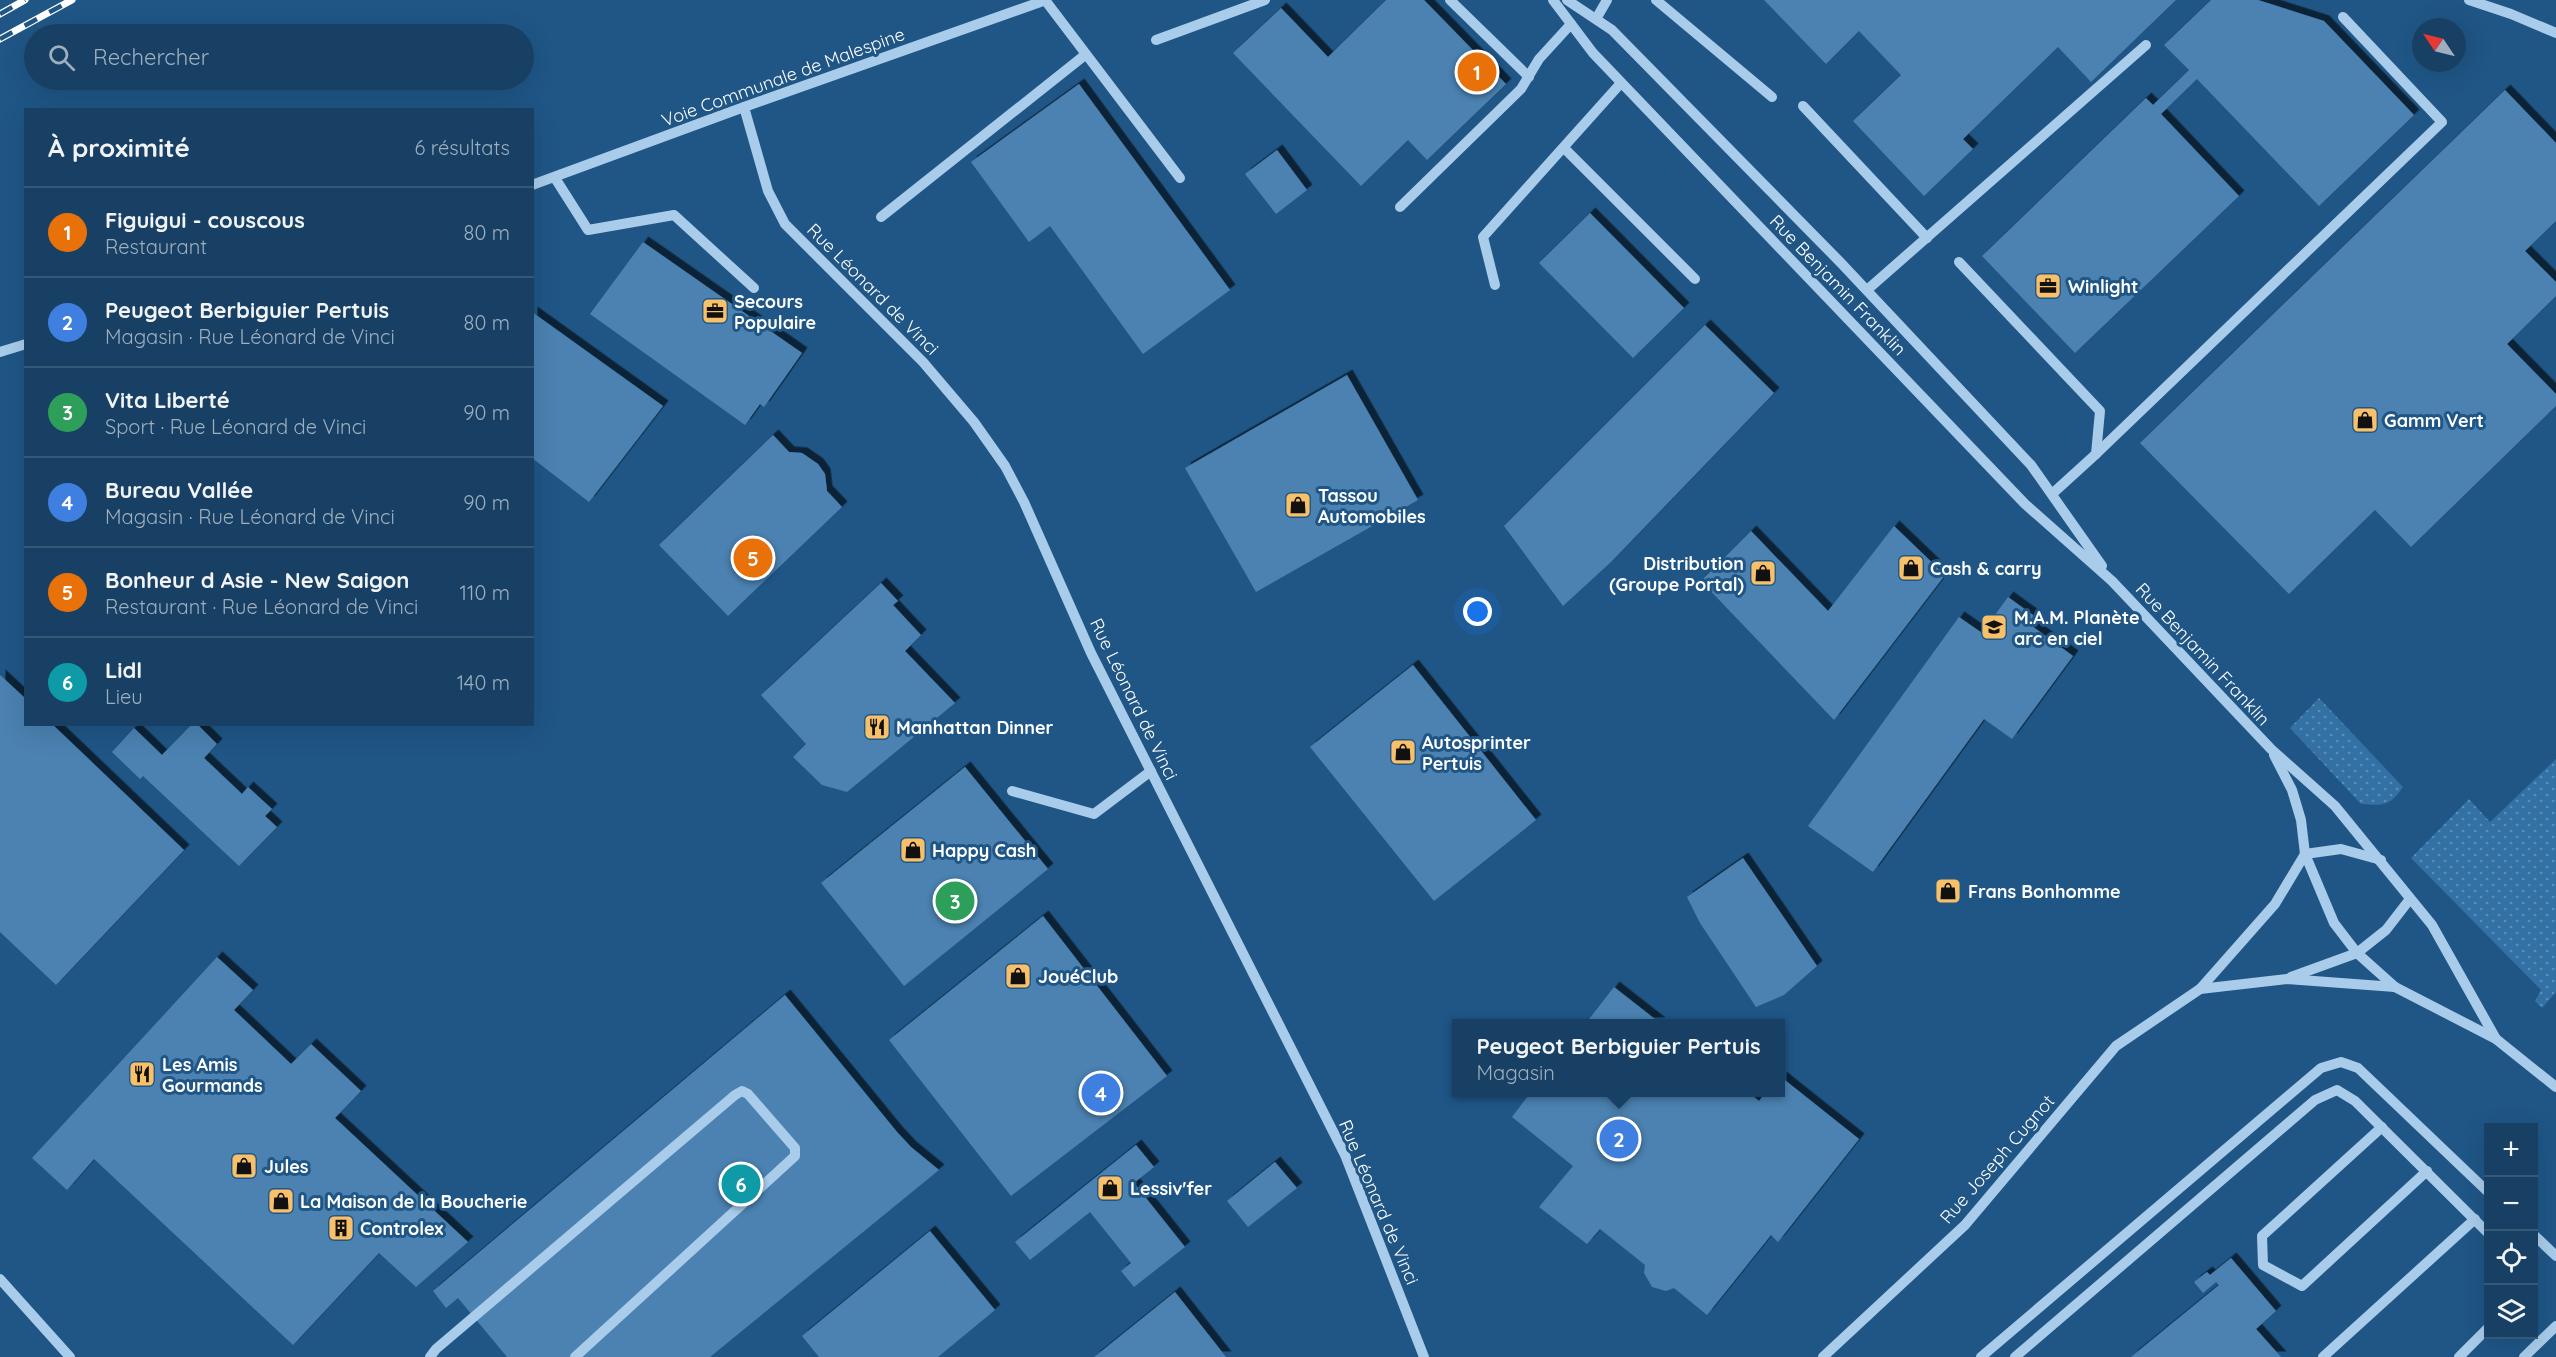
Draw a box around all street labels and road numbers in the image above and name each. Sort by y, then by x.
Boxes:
street label: Voie Communale de Malespine [658,22,908,132]
street label: Rue Benjamin Franklin [1765,210,1911,360]
street label: Rue Léonard de Vinci [802,218,944,360]
street label: Rue Benjamin Franklin [2131,578,2275,730]
street label: Rue Léonard de Vinci [1085,614,1183,784]
street label: Rue Joseph Cugnot [1935,1090,2059,1228]
street label: Rue Léonard de Vinci [1334,1116,1424,1288]

